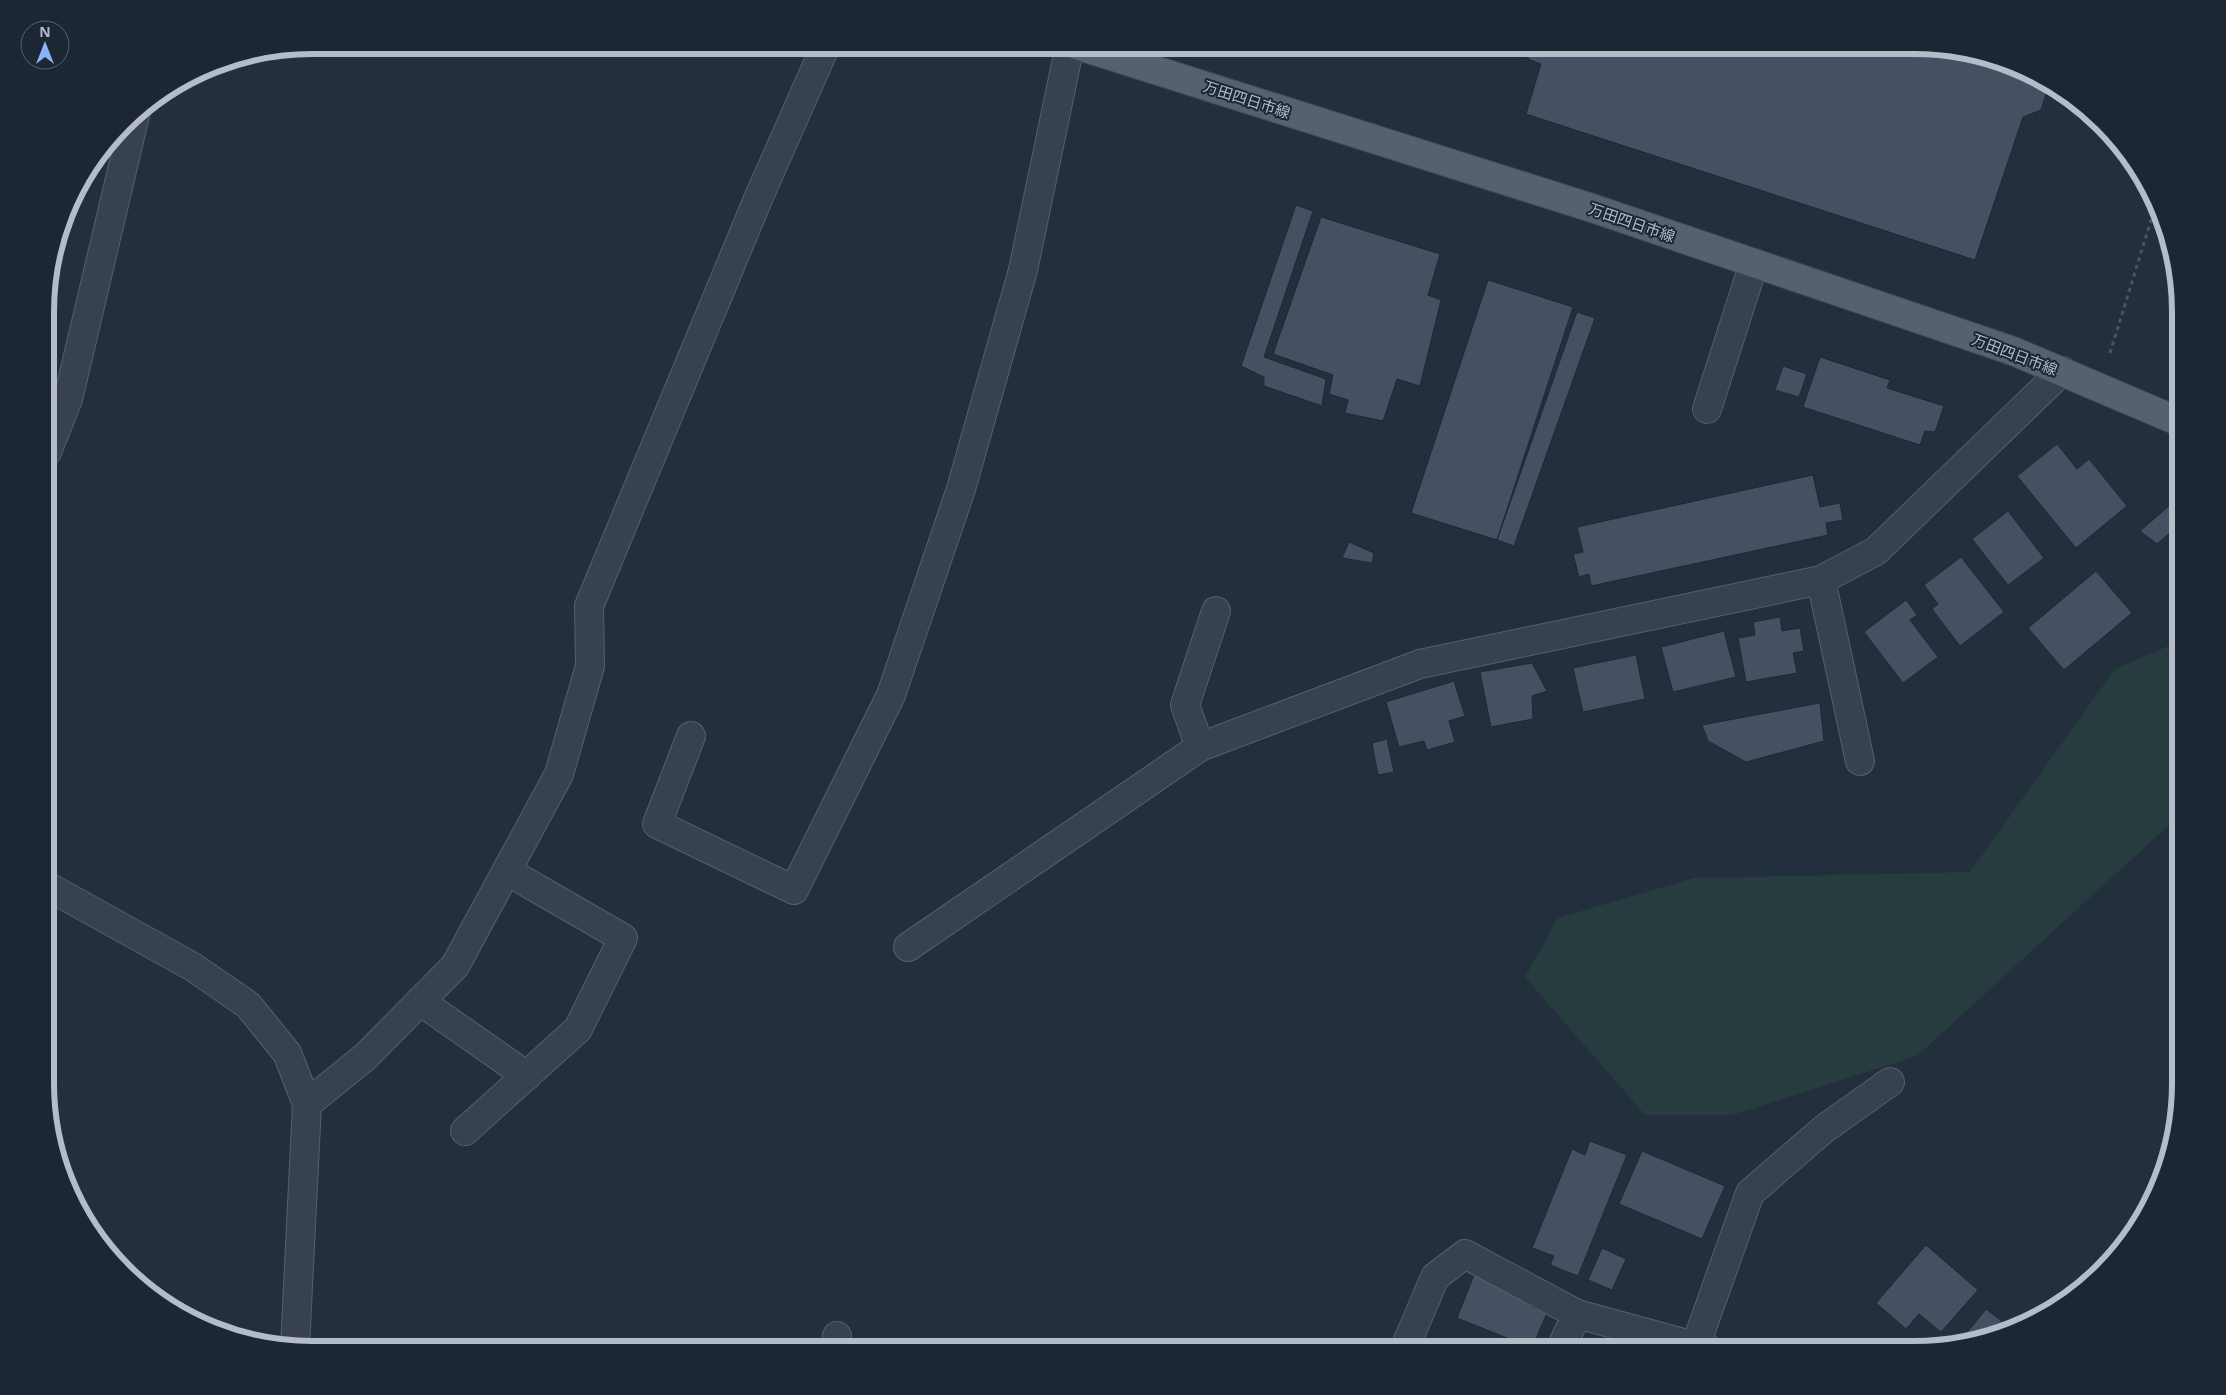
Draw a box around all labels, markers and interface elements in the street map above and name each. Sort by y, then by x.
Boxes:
north arrow [20,20,70,70]
text: N [39,22,51,41]
street label: 万田四日市線 [1201,76,1293,122]
street label: 万田四日市線 [1586,198,1678,246]
street label: 万田四日市線 [1969,329,2061,379]

